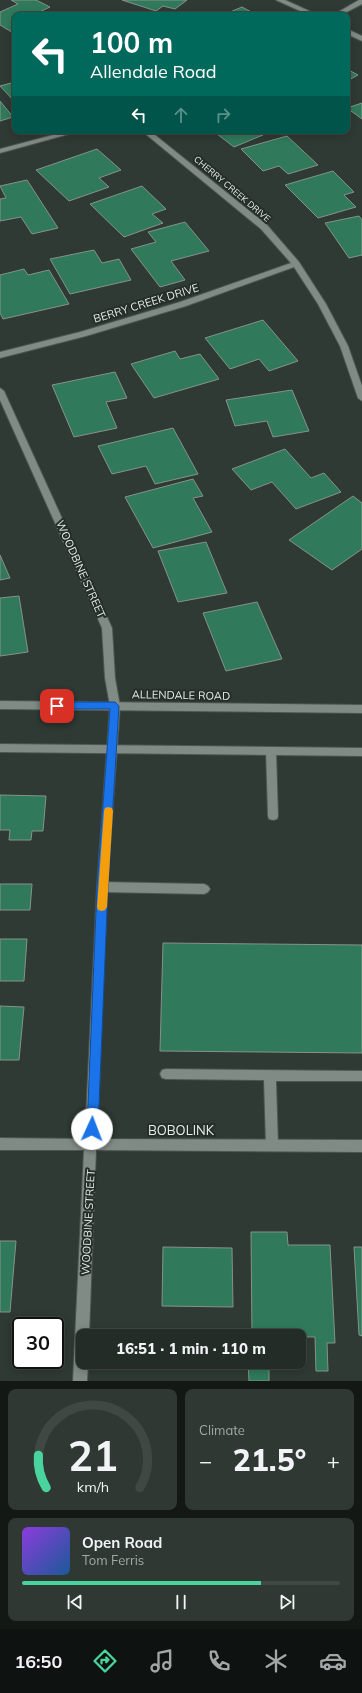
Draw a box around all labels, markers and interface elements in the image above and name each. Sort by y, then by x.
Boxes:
text: 100 m [90,25,173,60]
icon: left [24,28,76,80]
text: Allendale Road [90,60,217,83]
icon: left [128,104,150,126]
icon: ahead [170,104,192,126]
icon: right [212,104,234,126]
street label: CHERRY CREEK DRIVE [192,153,273,224]
street label: BERRY CREEK DRIVE [92,280,200,326]
street label: WOODBINE STREET [53,518,109,620]
street label: ALLENDALE ROAD [132,687,230,703]
pin [40,689,74,723]
icon: arrive [46,695,68,717]
position arrow [71,1108,113,1150]
street label: BOBOLINK [148,1122,215,1138]
street label: WOODBINE STREET [78,1169,98,1275]
speed limit sign: 30 [12,1317,64,1369]
text: 16:51 · 1 min · 110 m [116,1339,266,1358]
text: Climate [199,1422,245,1438]
text: 21 [68,1428,117,1480]
text: 21.5° [233,1441,306,1479]
text: − [199,1447,212,1475]
text: + [327,1447,340,1475]
text: km/h [76,1477,109,1495]
text: Open Road [82,1533,162,1552]
text: Tom Ferris [82,1552,144,1568]
icon: previous [64,1591,86,1613]
icon: pause [170,1591,192,1613]
icon: next [276,1591,298,1613]
icon: directions [91,1647,119,1675]
icon: music [148,1647,176,1675]
icon: phone [205,1647,233,1675]
icon: climate [262,1647,290,1675]
icon: car [319,1647,347,1675]
text: 16:50 [15,1650,62,1673]

